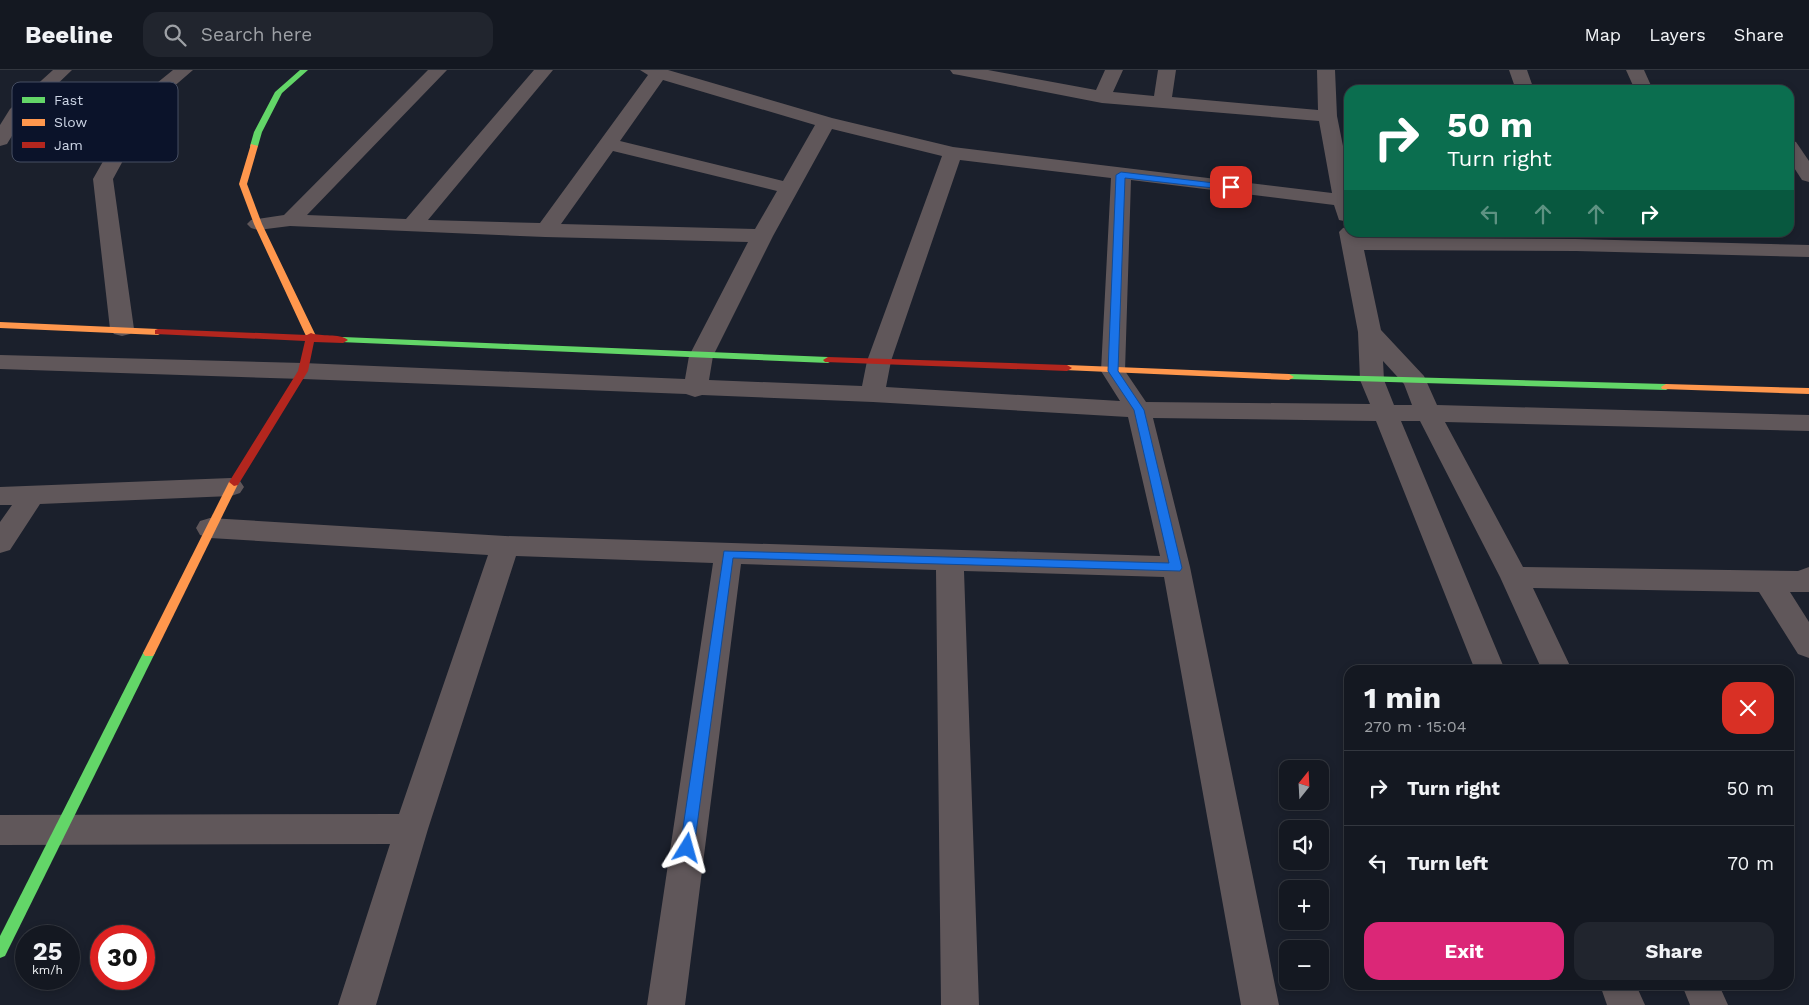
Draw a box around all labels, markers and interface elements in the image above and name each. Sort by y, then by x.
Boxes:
search box [143,12,493,57]
text: Beeline [25,21,113,49]
icon: search [161,21,189,49]
text: Search here [201,23,312,46]
text: Map [1584,24,1621,45]
text: Layers [1649,24,1706,45]
text: Share [1734,24,1784,45]
legend [12,82,178,162]
text: Fast [54,92,83,108]
text: 50 m [1447,104,1533,146]
icon: right [1364,105,1429,170]
text: Slow [54,114,87,130]
text: Jam [54,137,83,153]
text: Turn right [1447,146,1552,171]
pin [1210,166,1252,208]
icon: arrive [1217,173,1245,201]
icon: left [1476,200,1504,228]
icon: ahead [1529,200,1557,228]
icon: ahead [1582,200,1610,228]
icon: right [1635,200,1663,228]
text: 1 min [1364,680,1441,715]
button: close [1722,682,1774,734]
text: 270 m · 15:04 [1364,717,1467,736]
north arrow [1279,760,1329,810]
map controls [1279,760,1329,990]
icon: right [1364,774,1392,802]
text: Turn right [1407,777,1500,800]
text: 50 m [1727,777,1774,800]
button: sound [1279,820,1329,870]
position arrow [660,821,712,873]
icon: left [1364,849,1392,877]
text: Turn left [1407,852,1488,875]
text: 70 m [1727,852,1774,875]
button: + [1279,880,1329,930]
button: Exit [1364,922,1564,980]
button: Share [1574,922,1774,980]
speed limit sign: 30 [90,925,155,990]
text: 25 [33,937,62,966]
button: − [1279,940,1329,990]
text: km/h [32,963,63,977]

